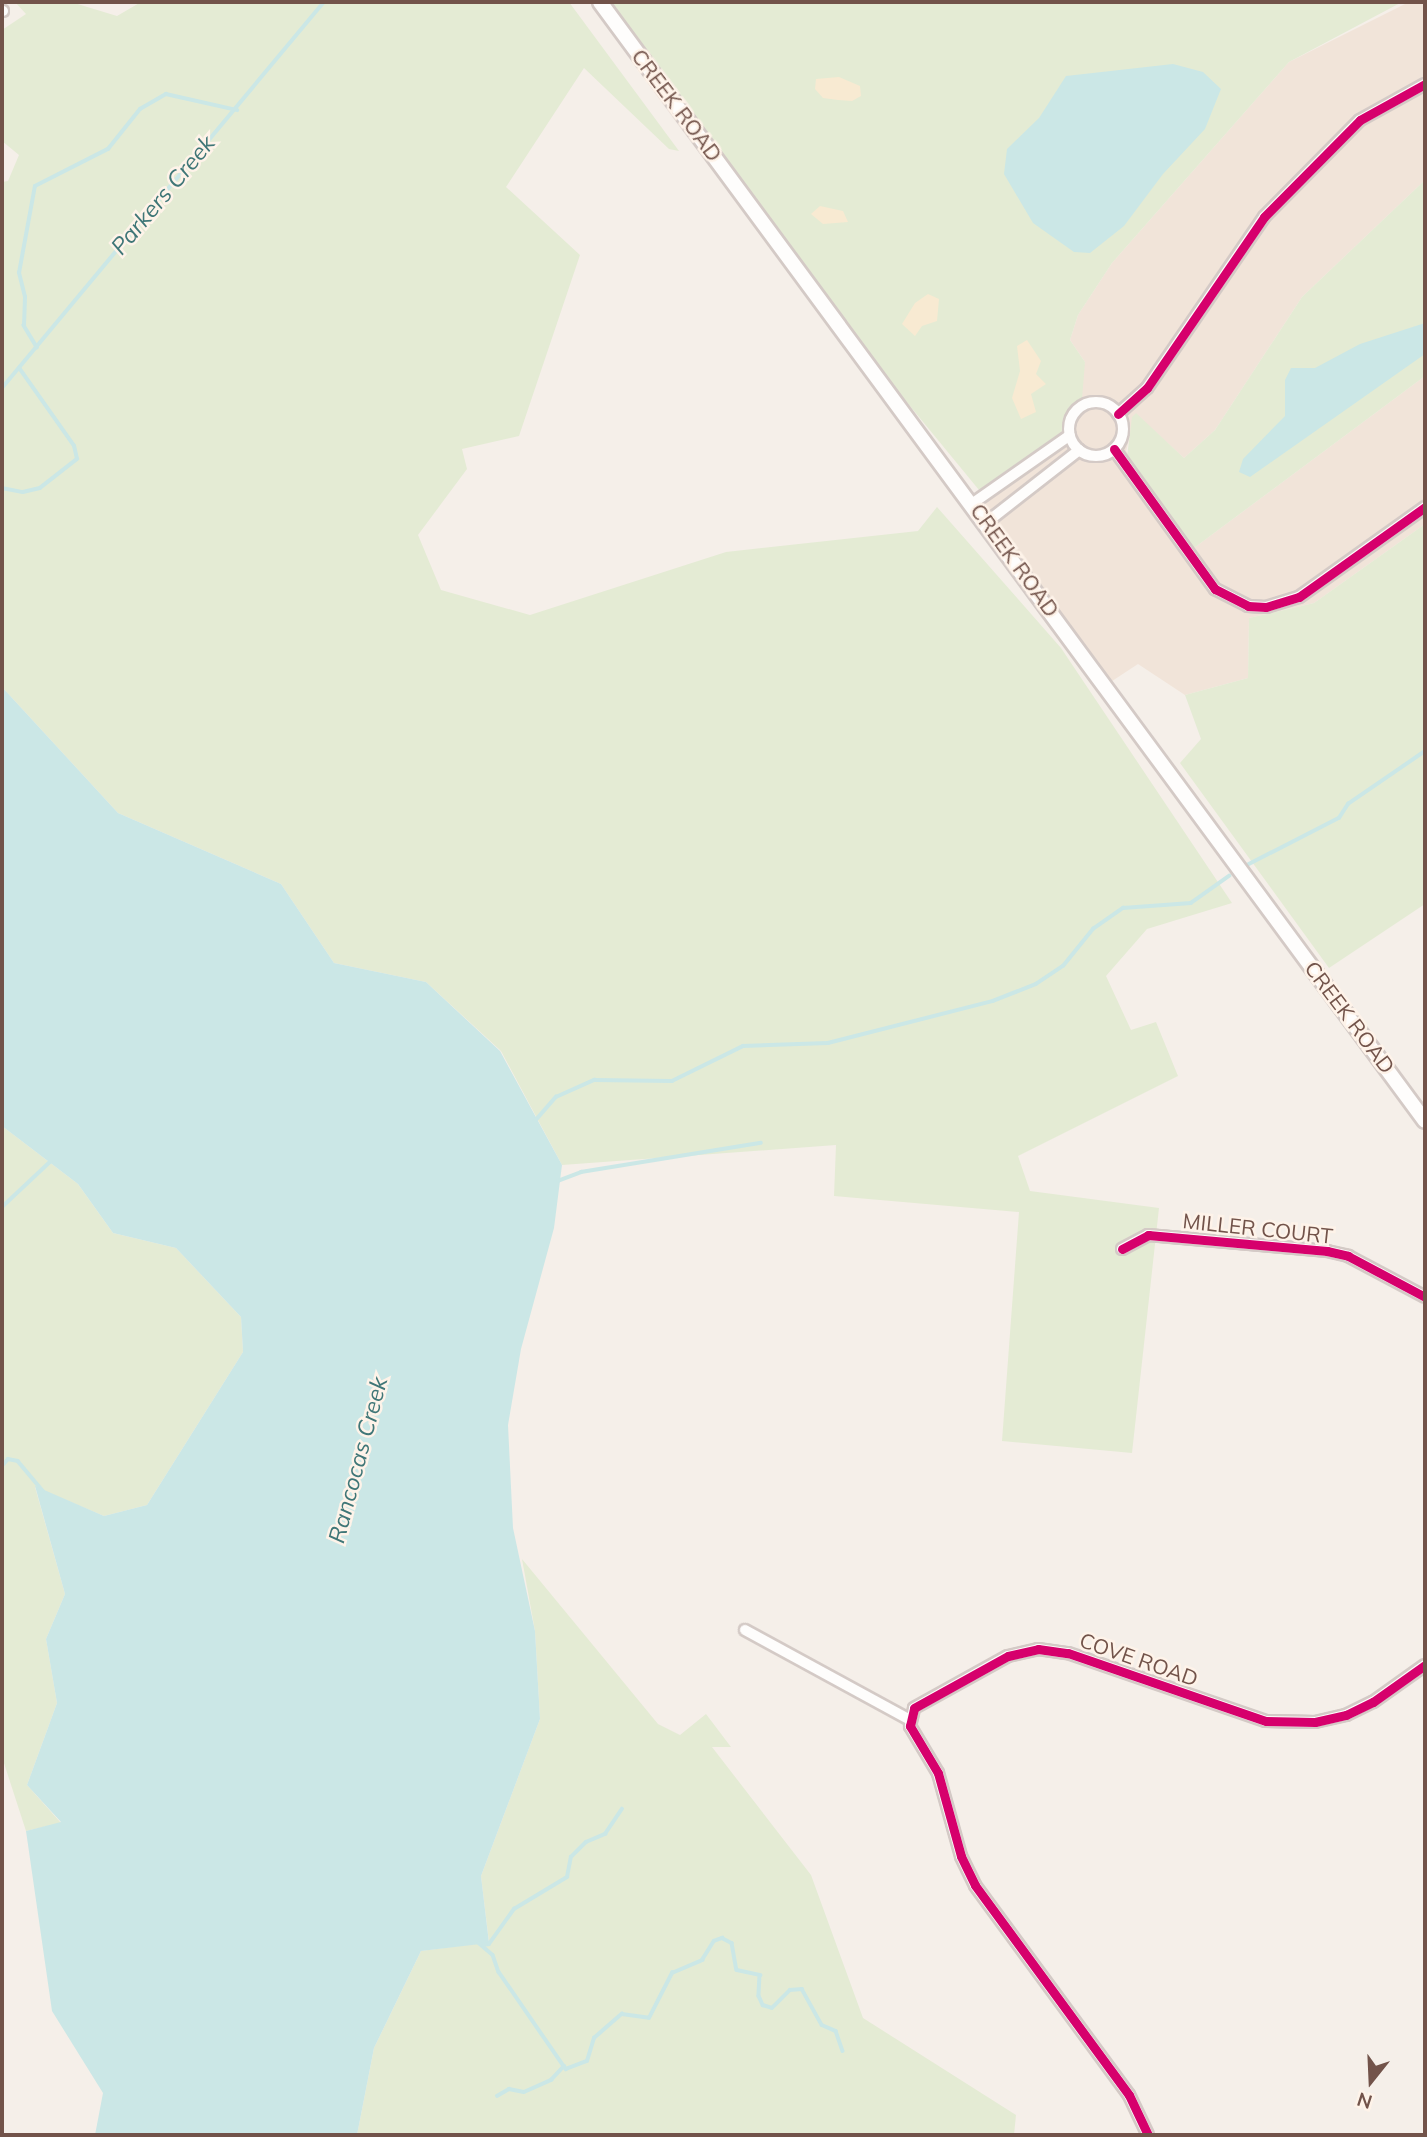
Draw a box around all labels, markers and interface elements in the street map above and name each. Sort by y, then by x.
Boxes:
street label: CREEK ROAD [627,44,727,166]
water label: Parkers Creek [105,130,221,260]
street label: CREEK ROAD [965,498,1065,622]
street label: CREEK ROAD [1300,956,1400,1078]
street label: MILLER COURT [1182,1208,1334,1248]
water label: Rancocas Creek [323,1374,393,1546]
street label: COVE ROAD [1076,1627,1202,1691]
north arrow [1336,2046,1406,2116]
text: N [1354,2087,1375,2115]

